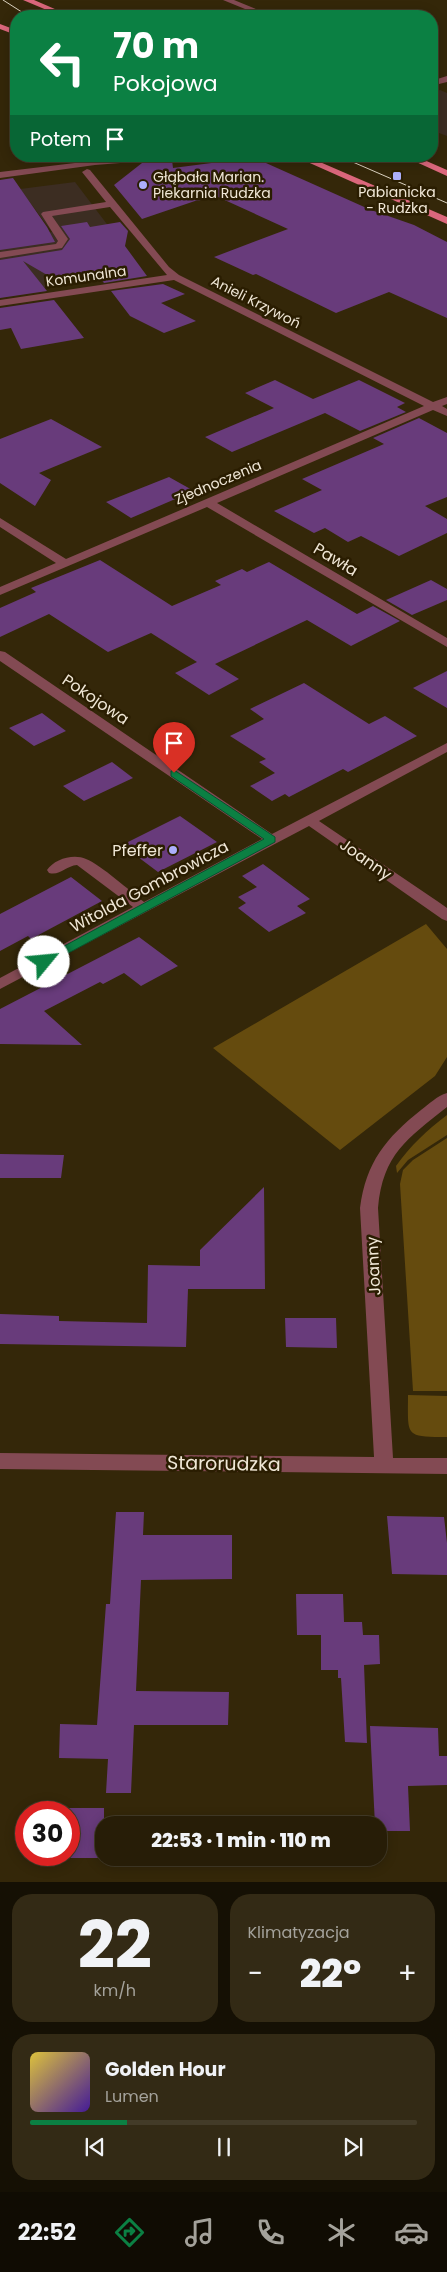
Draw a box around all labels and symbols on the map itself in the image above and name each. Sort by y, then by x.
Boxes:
place label: Głąbała Marian. Piekarnia Rudzka [153,167,271,203]
marker: Pabianicka - Rudzka [391,170,403,182]
marker: Głąbała Marian. Piekarnia Rudzka [137,179,149,191]
place label: Pabianicka - Rudzka [358,182,436,218]
street label: Komunalna [44,260,128,292]
street label: Anieli Krzywoń [208,271,304,333]
street label: Zjednoczenia [172,455,264,509]
street label: Pawła [309,537,362,582]
street label: Pokojowa [58,669,134,730]
pin [153,722,195,773]
street label: Joanny [335,833,396,886]
street label: Witolda Gombrowicza [66,835,233,938]
place label: Pfeffer [112,839,163,862]
marker: Pfeffer [167,844,179,856]
position arrow [17,935,69,987]
street label: Joanny [360,1236,387,1296]
street label: Starorudzka [167,1449,281,1478]
speed limit sign: 30 [15,1801,80,1866]

